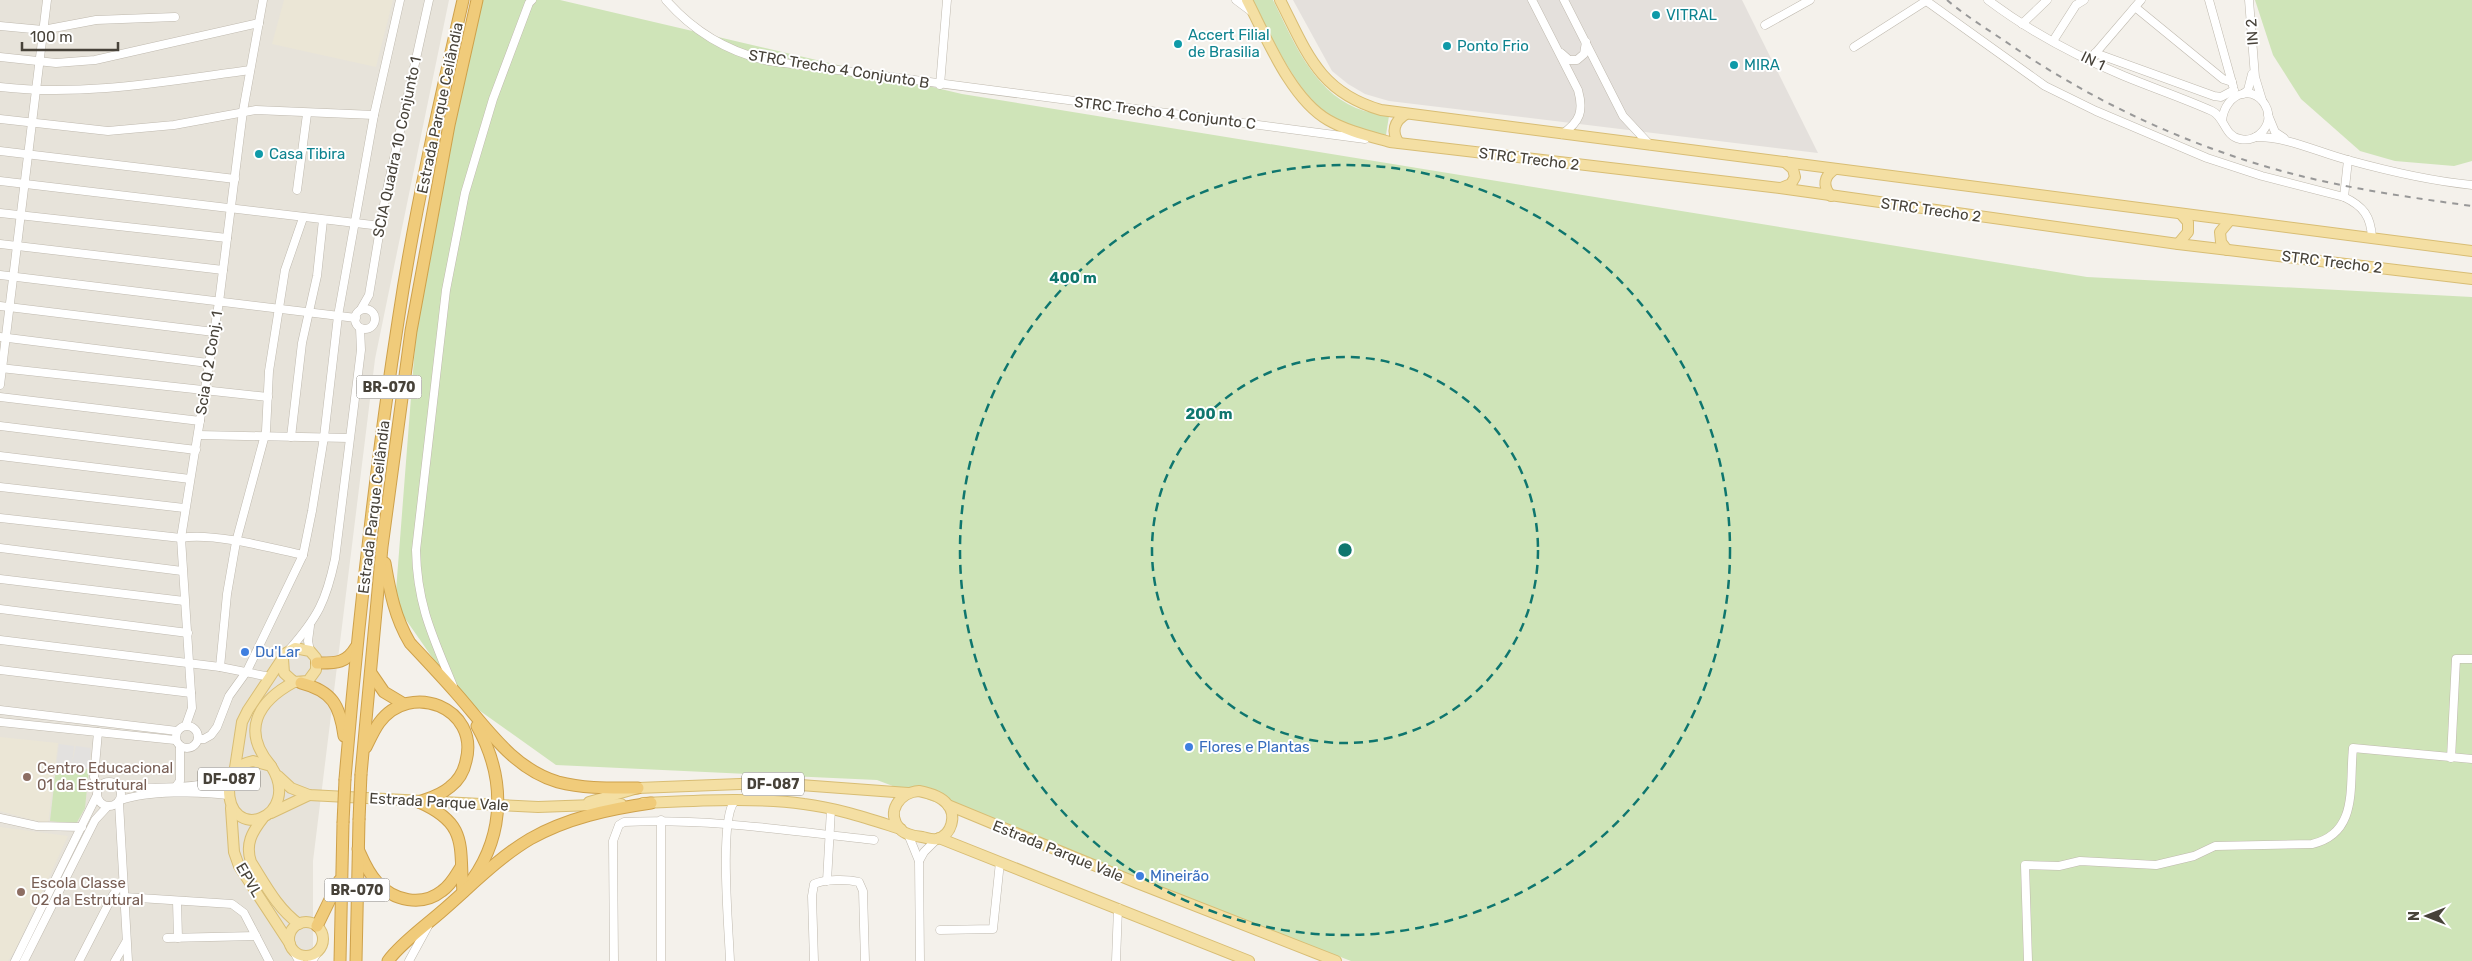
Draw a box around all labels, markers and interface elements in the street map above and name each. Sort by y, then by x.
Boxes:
place label: VITRAL [1666,6,1717,24]
marker: VITRAL [1650,9,1662,21]
street label: IN 2 [2242,18,2262,46]
scale bar [22,20,119,52]
street label: Estrada Parque Ceilândia [413,21,467,195]
place label: Accert Filial de Brasilia [1188,26,1270,61]
text: 100 m [30,28,72,46]
place label: Ponto Frio [1457,37,1529,55]
marker: Accert Filial de Brasilia [1172,38,1184,50]
marker: Ponto Frio [1441,40,1453,52]
street label: STRC Trecho 4 Conjunto B [747,46,931,92]
street label: IN 1 [2078,48,2108,74]
street label: SCIA Quadra 10 Conjunto 1 [369,55,425,239]
place label: MIRA [1744,56,1780,74]
marker: MIRA [1728,59,1740,71]
street label: STRC Trecho 4 Conjunto C [1073,93,1257,133]
street label: STRC Trecho 2 [1478,144,1580,174]
place label: Casa Tibira [269,145,345,163]
marker: Casa Tibira [253,148,265,160]
street label: STRC Trecho 2 [1880,194,1982,226]
street label: STRC Trecho 2 [2281,247,2383,277]
text: 400 m [1049,269,1097,287]
street label: Scia Q 2 Conj. 1 [192,310,226,416]
road number: BR-070 [356,376,422,398]
text: 200 m [1185,405,1233,423]
street label: Estrada Parque Ceilândia [354,419,394,595]
centre of rings [1336,541,1354,559]
place label: Du'Lar [255,643,300,661]
marker: Du'Lar [239,646,251,658]
place label: Flores e Plantas [1199,738,1310,756]
marker: Flores e Plantas [1183,741,1195,753]
place label: Centro Educacional 01 da Estrutural [37,759,173,794]
road number: DF-087 [198,768,260,791]
marker: Centro Educacional 01 da Estrutural [21,771,33,783]
road number: DF-087 [742,772,804,796]
street label: Estrada Parque Vale [369,789,509,815]
street label: Estrada Parque Vale [990,817,1126,885]
street label: EPVL [232,860,266,901]
place label: Mineirão [1150,867,1209,885]
marker: Mineirão [1134,870,1146,882]
place label: Escola Classe 02 da Estrutural [31,874,144,909]
road number: BR-070 [324,878,390,902]
marker: Escola Classe 02 da Estrutural [15,886,27,898]
north arrow [2402,891,2452,941]
text: N [2406,911,2423,921]

